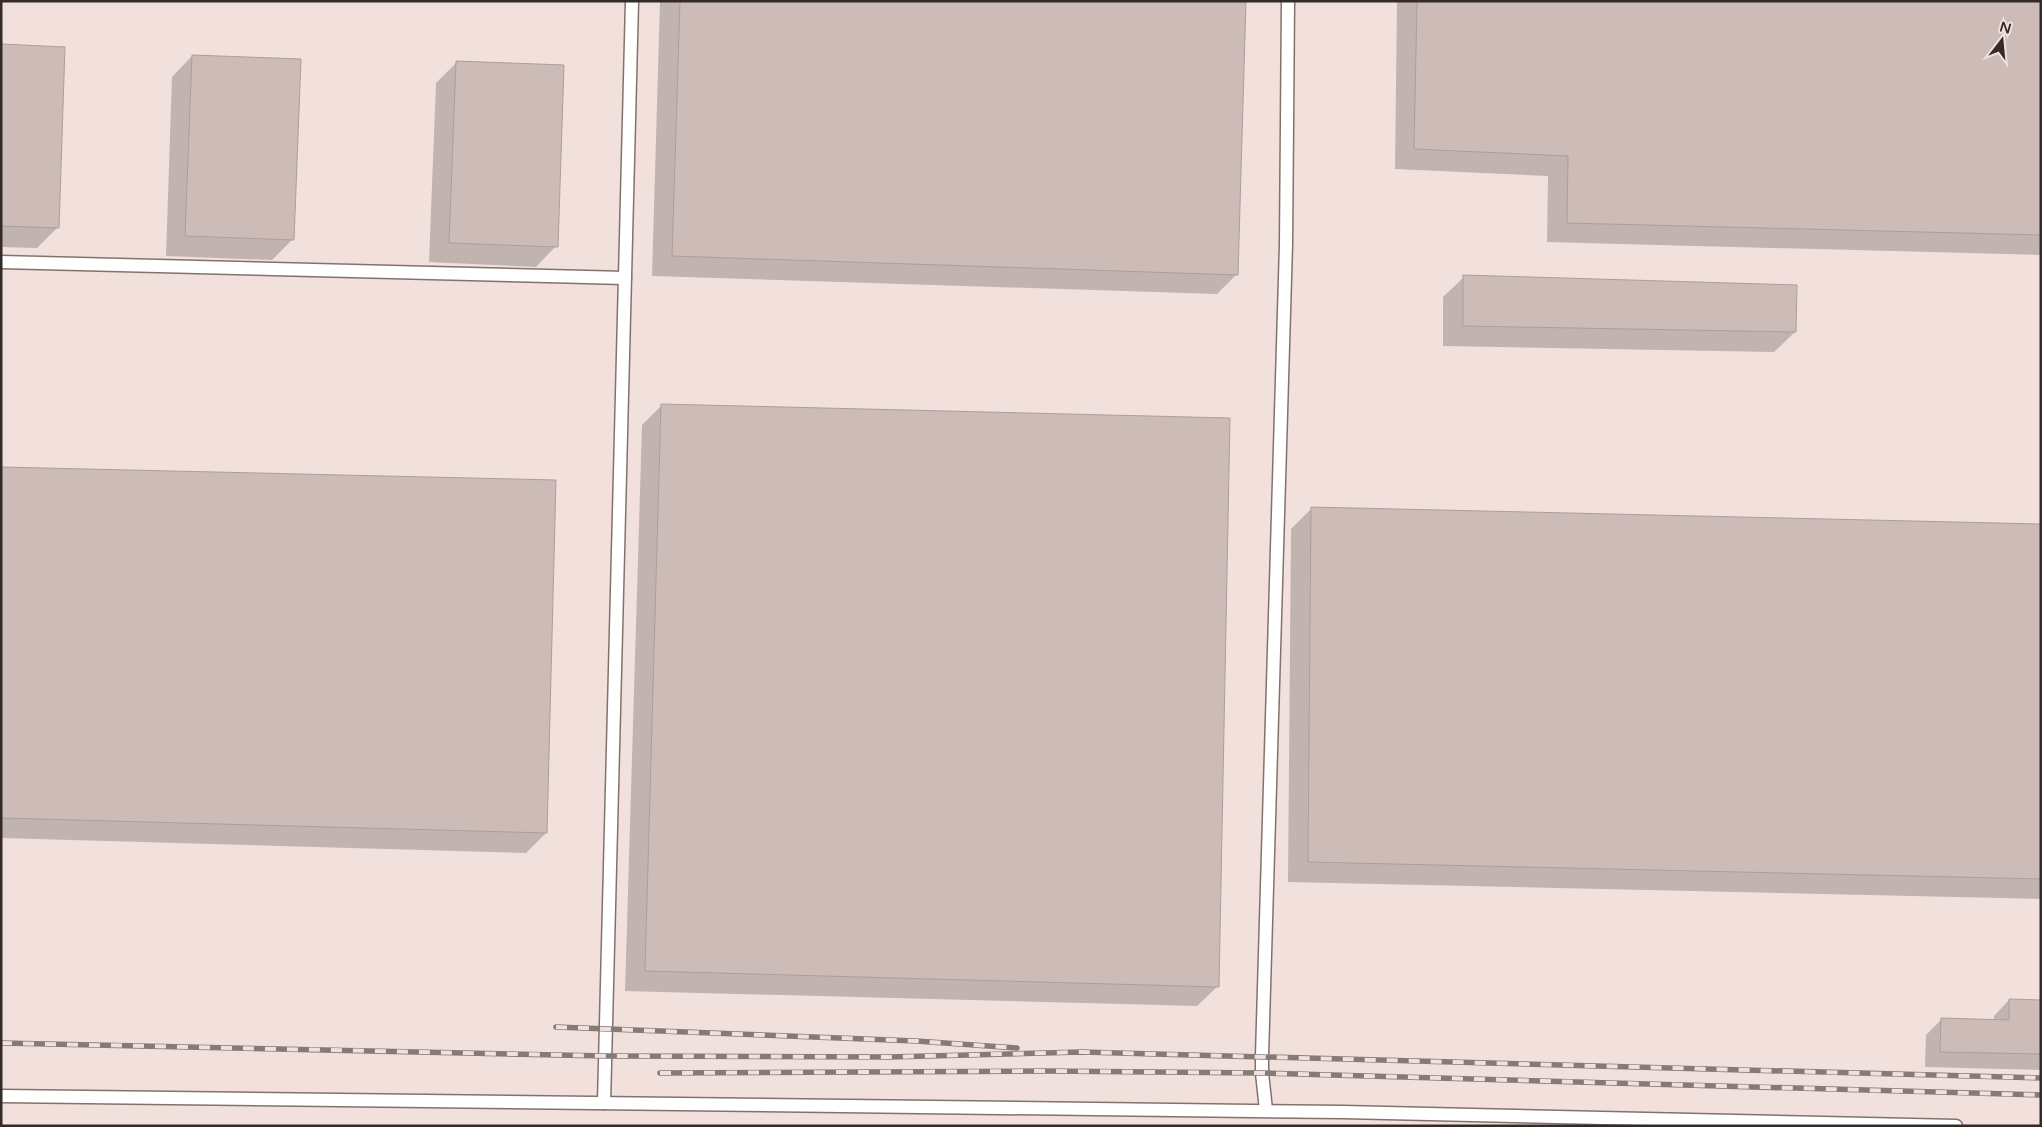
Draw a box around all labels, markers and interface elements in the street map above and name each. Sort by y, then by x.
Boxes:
north arrow [1977,15,2027,65]
text: N [1998,18,2013,38]

